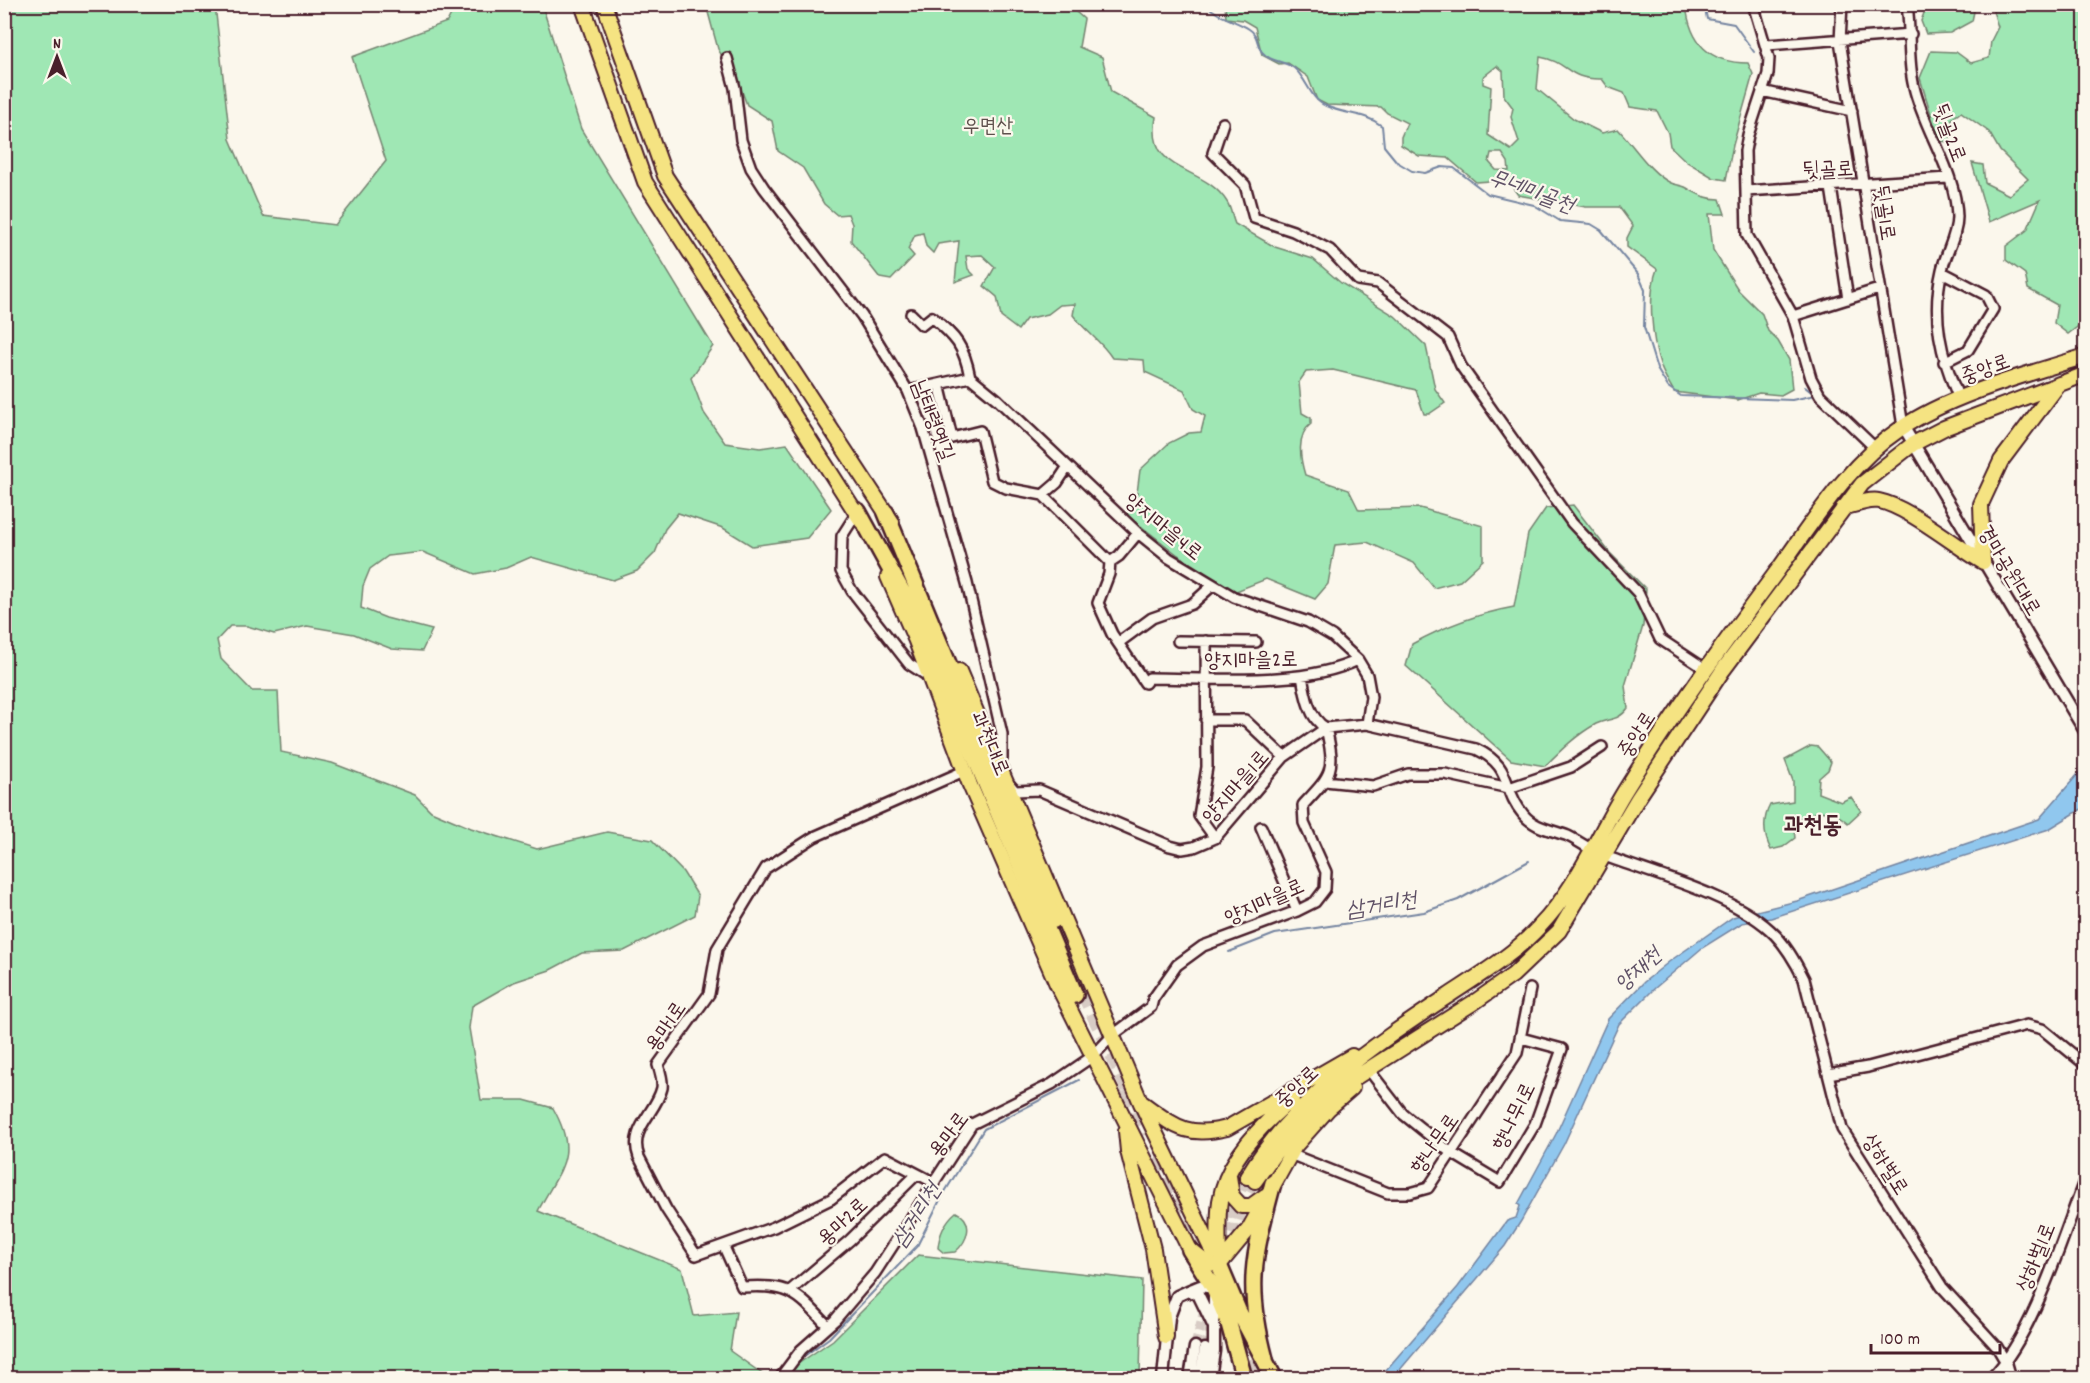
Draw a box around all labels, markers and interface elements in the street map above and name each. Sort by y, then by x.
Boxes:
north arrow [27,27,87,87]
text: N [53,33,61,56]
street label: 뒷골2로 [1922,101,1972,167]
park label: 우면산 [963,113,1013,143]
street label: 뒷골로 [1802,156,1854,188]
water label: 무네미골천 [1484,164,1580,224]
street label: 뒷골1로 [1863,184,1901,243]
street label: 중앙로 [1957,348,2015,394]
street label: 남태령옛길 [902,376,960,466]
street label: 양지마을4로 [1116,487,1208,569]
street label: 경마공원대로 [1968,520,2046,623]
street label: 양지마을2로 [1204,646,1298,678]
street label: 중앙로 [1612,706,1665,765]
street label: 과천대로 [961,707,1015,781]
street label: 양지마을1로 [1197,745,1278,831]
district label: 과천동 [1784,810,1842,844]
street label: 양지마을로 [1221,873,1310,935]
water label: 삼거리천 [1344,885,1421,927]
water label: 양재천 [1609,940,1671,1000]
street label: 용마1로 [640,996,695,1059]
street label: 중앙로 [1269,1060,1327,1116]
street label: 향나무1로 [1486,1078,1545,1156]
street label: 용마로 [923,1107,978,1165]
street label: 향나무로 [1405,1108,1468,1181]
street label: 상하벌로 [1853,1129,1914,1202]
water label: 삼거리천 [886,1176,951,1254]
street label: 용마2로 [812,1192,876,1255]
street label: 상하벌1로 [2010,1219,2065,1297]
scale bar [1871,1317,2000,1355]
text: 100 m [1880,1328,1920,1353]

